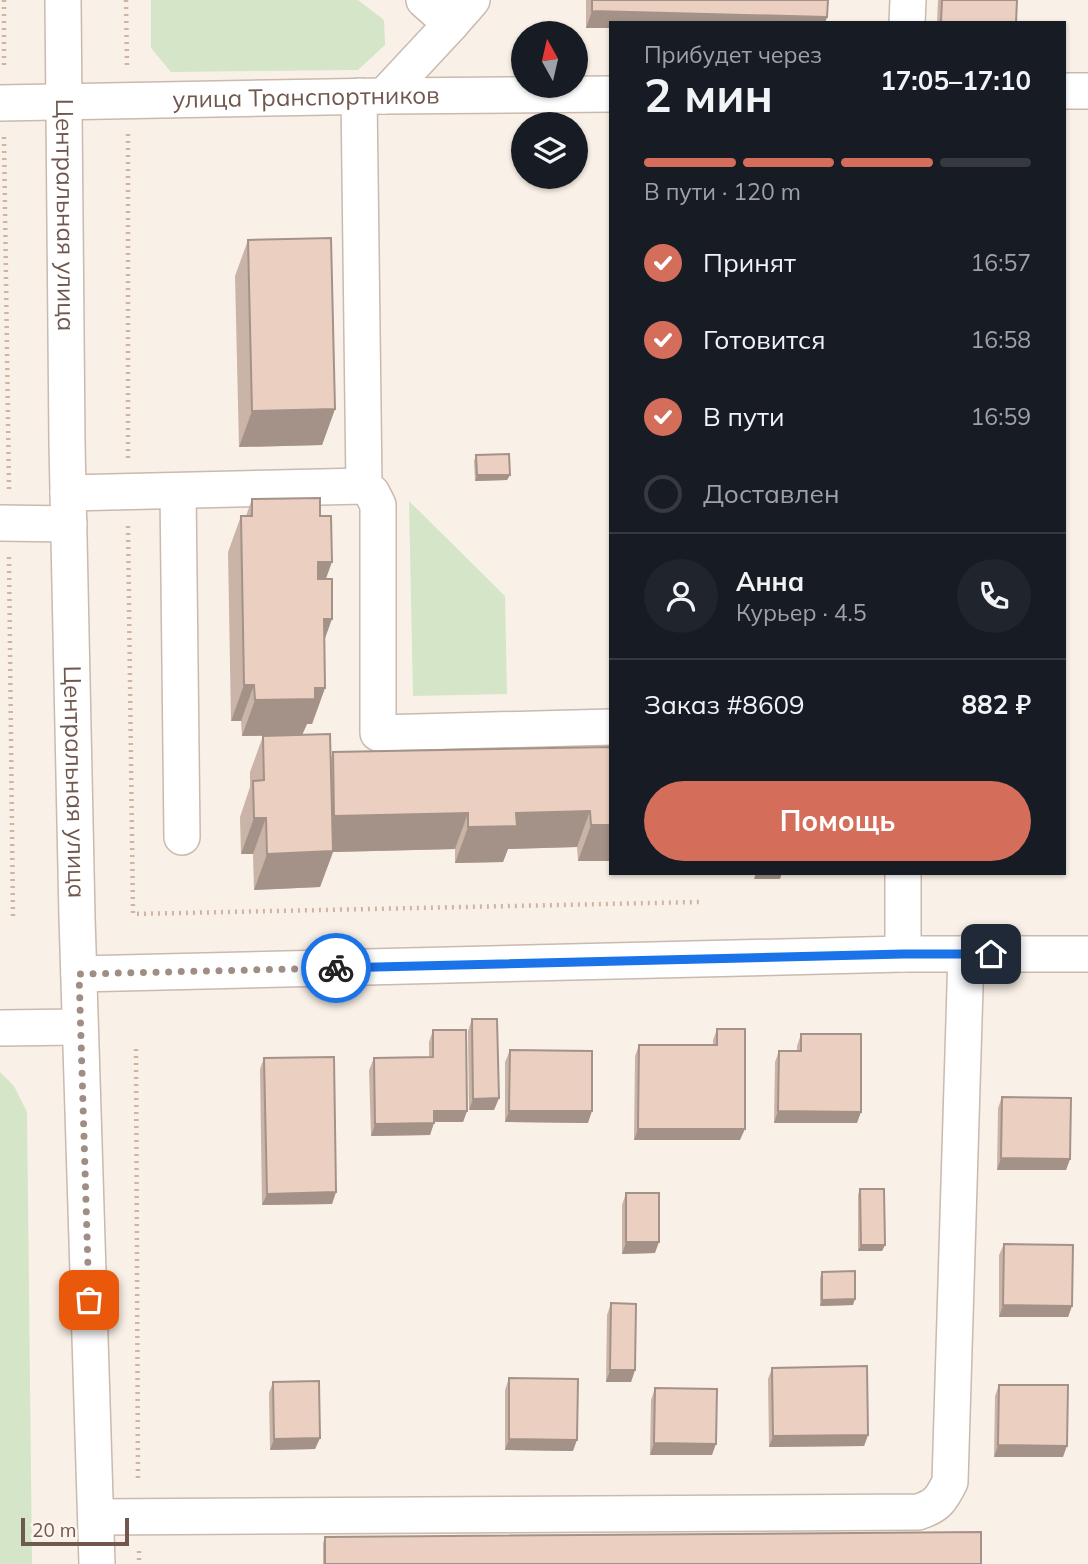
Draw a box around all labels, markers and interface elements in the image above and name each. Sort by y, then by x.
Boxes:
north arrow [511,21,588,98]
map controls [511,21,588,189]
text: Прибудет через [644,40,822,69]
text: 17:05–17:10 [880,64,1031,97]
text: 2 мин [644,66,773,124]
street label: улица Транспортников [172,80,440,114]
street label: Центральная улица [50,98,82,332]
button: layers [511,112,588,189]
text: В пути · 120 m [644,177,801,206]
icon: check [644,244,682,282]
text: Принят [703,246,796,279]
text: 16:57 [971,248,1031,277]
icon: check [644,321,682,359]
text: Готовится [703,323,826,356]
text: 16:58 [971,325,1031,354]
icon: check [644,398,682,436]
text: В пути [703,400,784,433]
text: 16:59 [971,402,1031,431]
text: Доставлен [703,477,840,510]
button: person [644,559,718,633]
button: phone [957,559,1031,633]
text: Анна [736,565,804,598]
text: Курьер · 4.5 [736,598,867,627]
street label: Центральная улица [58,665,93,899]
text: Заказ #8609 [644,688,805,721]
text: 882 ₽ [961,688,1031,721]
button: Помощь [644,781,1031,861]
pin [961,924,1021,984]
courier [301,933,371,1003]
icon: home [972,935,1010,973]
icon: bike [317,949,355,987]
pin [59,1270,119,1330]
icon: bag [70,1281,108,1319]
scale bar [21,1515,130,1547]
text: 20 m [32,1518,76,1542]

